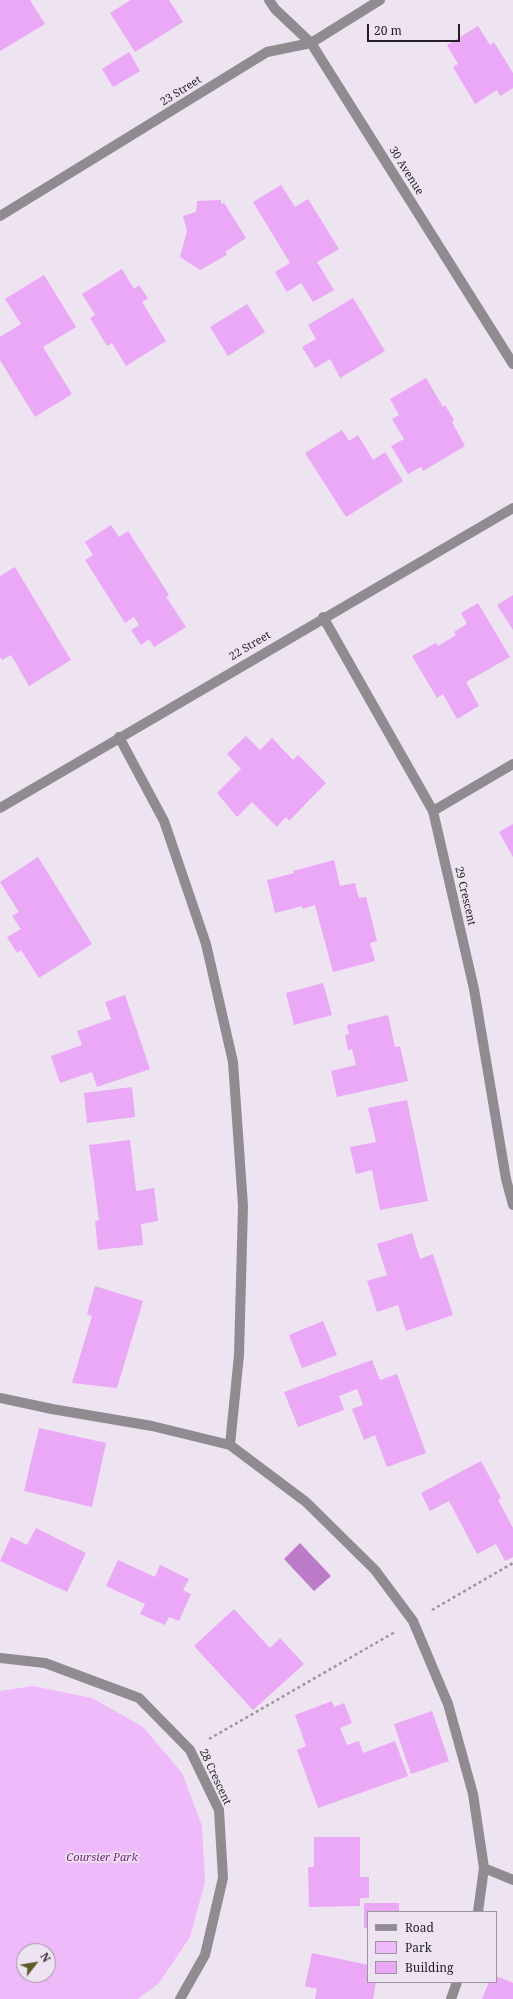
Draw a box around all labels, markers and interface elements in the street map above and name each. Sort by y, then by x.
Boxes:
scale bar [369,16,462,42]
text: 20 m [374,22,402,39]
street label: 23 Street [158,73,204,109]
street label: 30 Avenue [386,144,426,198]
street label: 22 Street [227,629,273,663]
street label: 29 Crescent [452,865,478,927]
street label: 28 Crescent [196,1747,234,1807]
park label: Coursier Park [66,1851,138,1865]
legend [367,1911,497,1983]
text: Road [405,1919,434,1936]
text: Park [405,1939,432,1956]
north arrow [16,1943,56,1983]
text: N [37,1949,55,1965]
text: Building [405,1959,453,1976]

